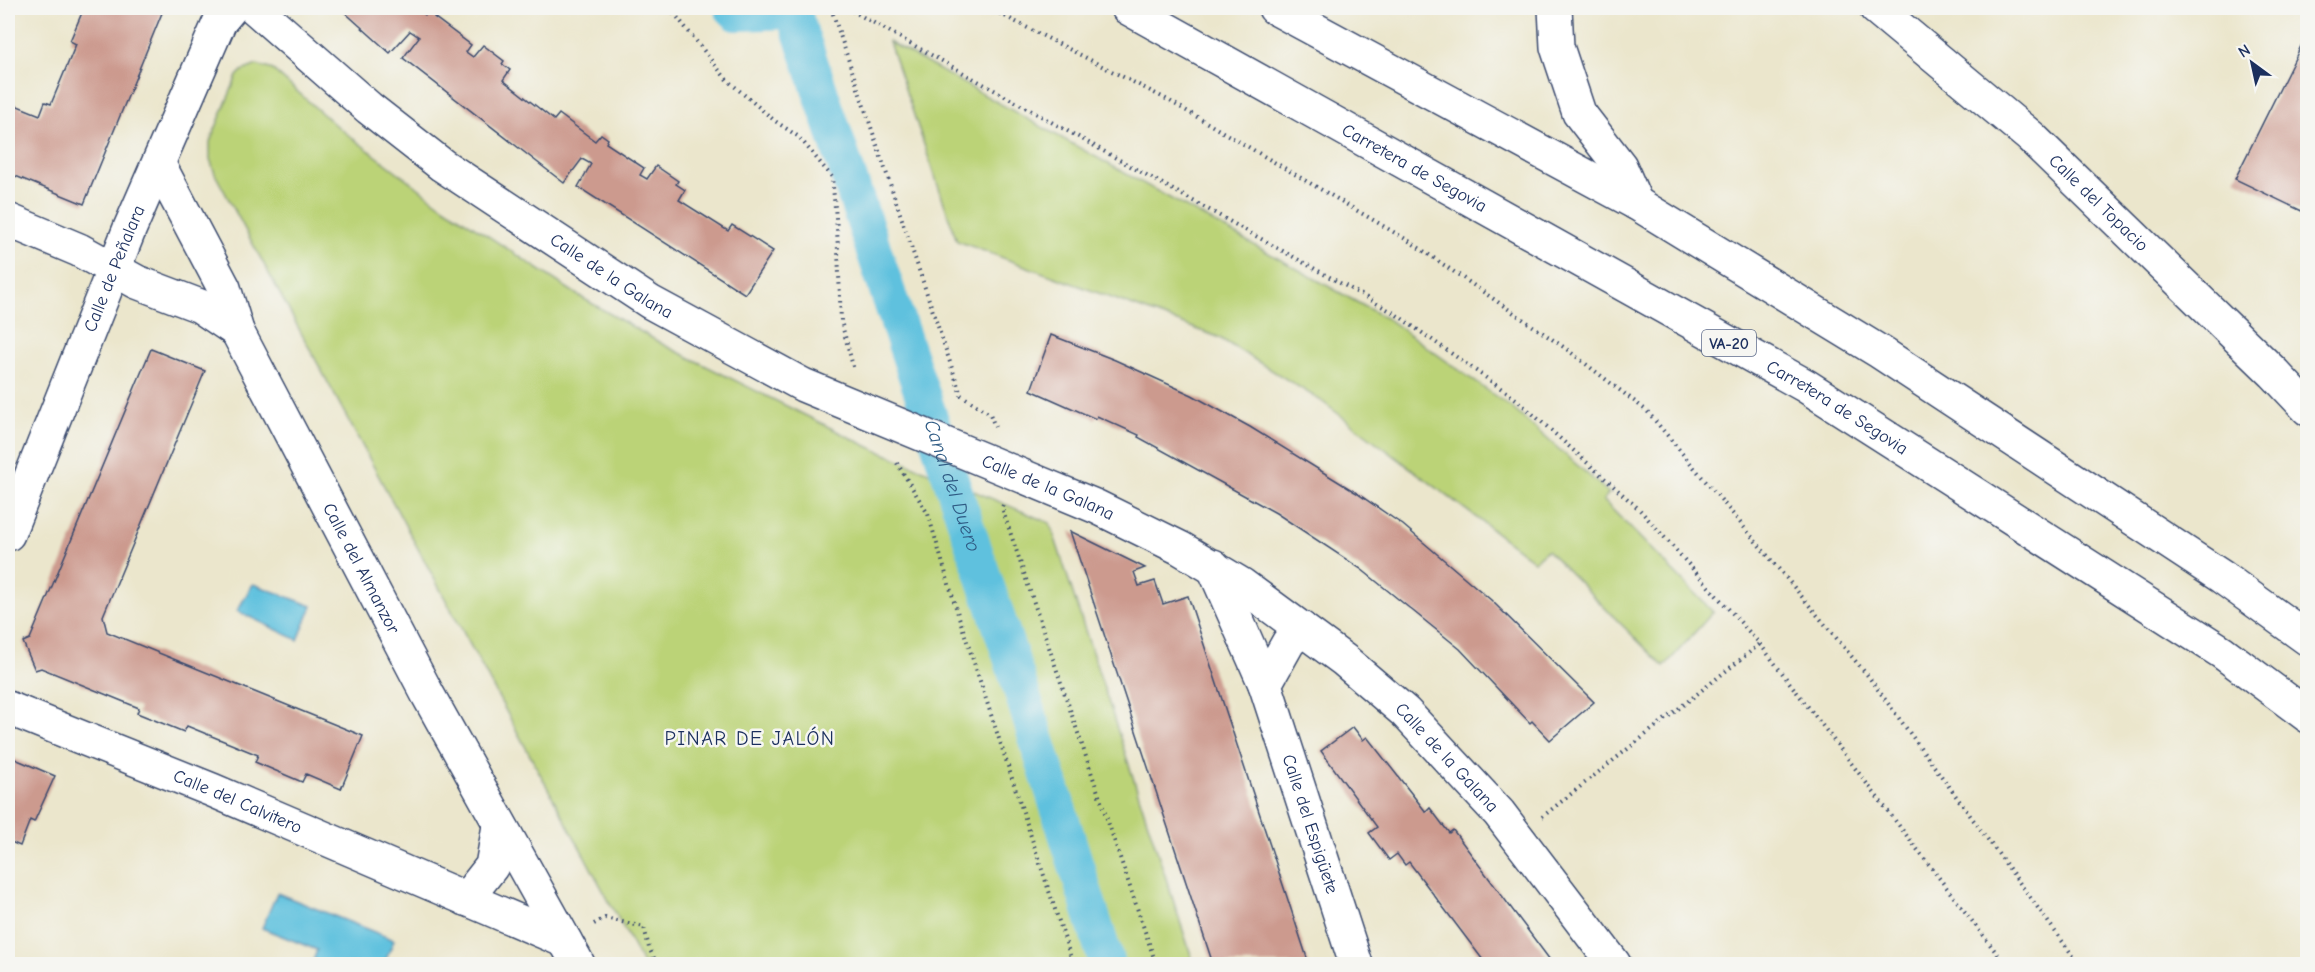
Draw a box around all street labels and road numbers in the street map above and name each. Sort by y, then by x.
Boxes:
street label: Carretera de Segovia [1338,119,1490,217]
street label: Calle del Topacio [2044,150,2152,256]
street label: Calle de Peñalara [80,202,150,335]
street label: Calle de la Galana [546,229,676,323]
road number: VA-20 [1702,330,1756,356]
street label: Carretera de Segovia [1763,356,1912,459]
street label: Calle de la Galana [979,450,1118,525]
street label: Calle del Almanzor [318,500,404,638]
street label: Calle de la Galana [1391,698,1503,817]
street label: Calle del Espigüete [1278,752,1342,896]
street label: Calle del Calvitero [170,766,305,838]

